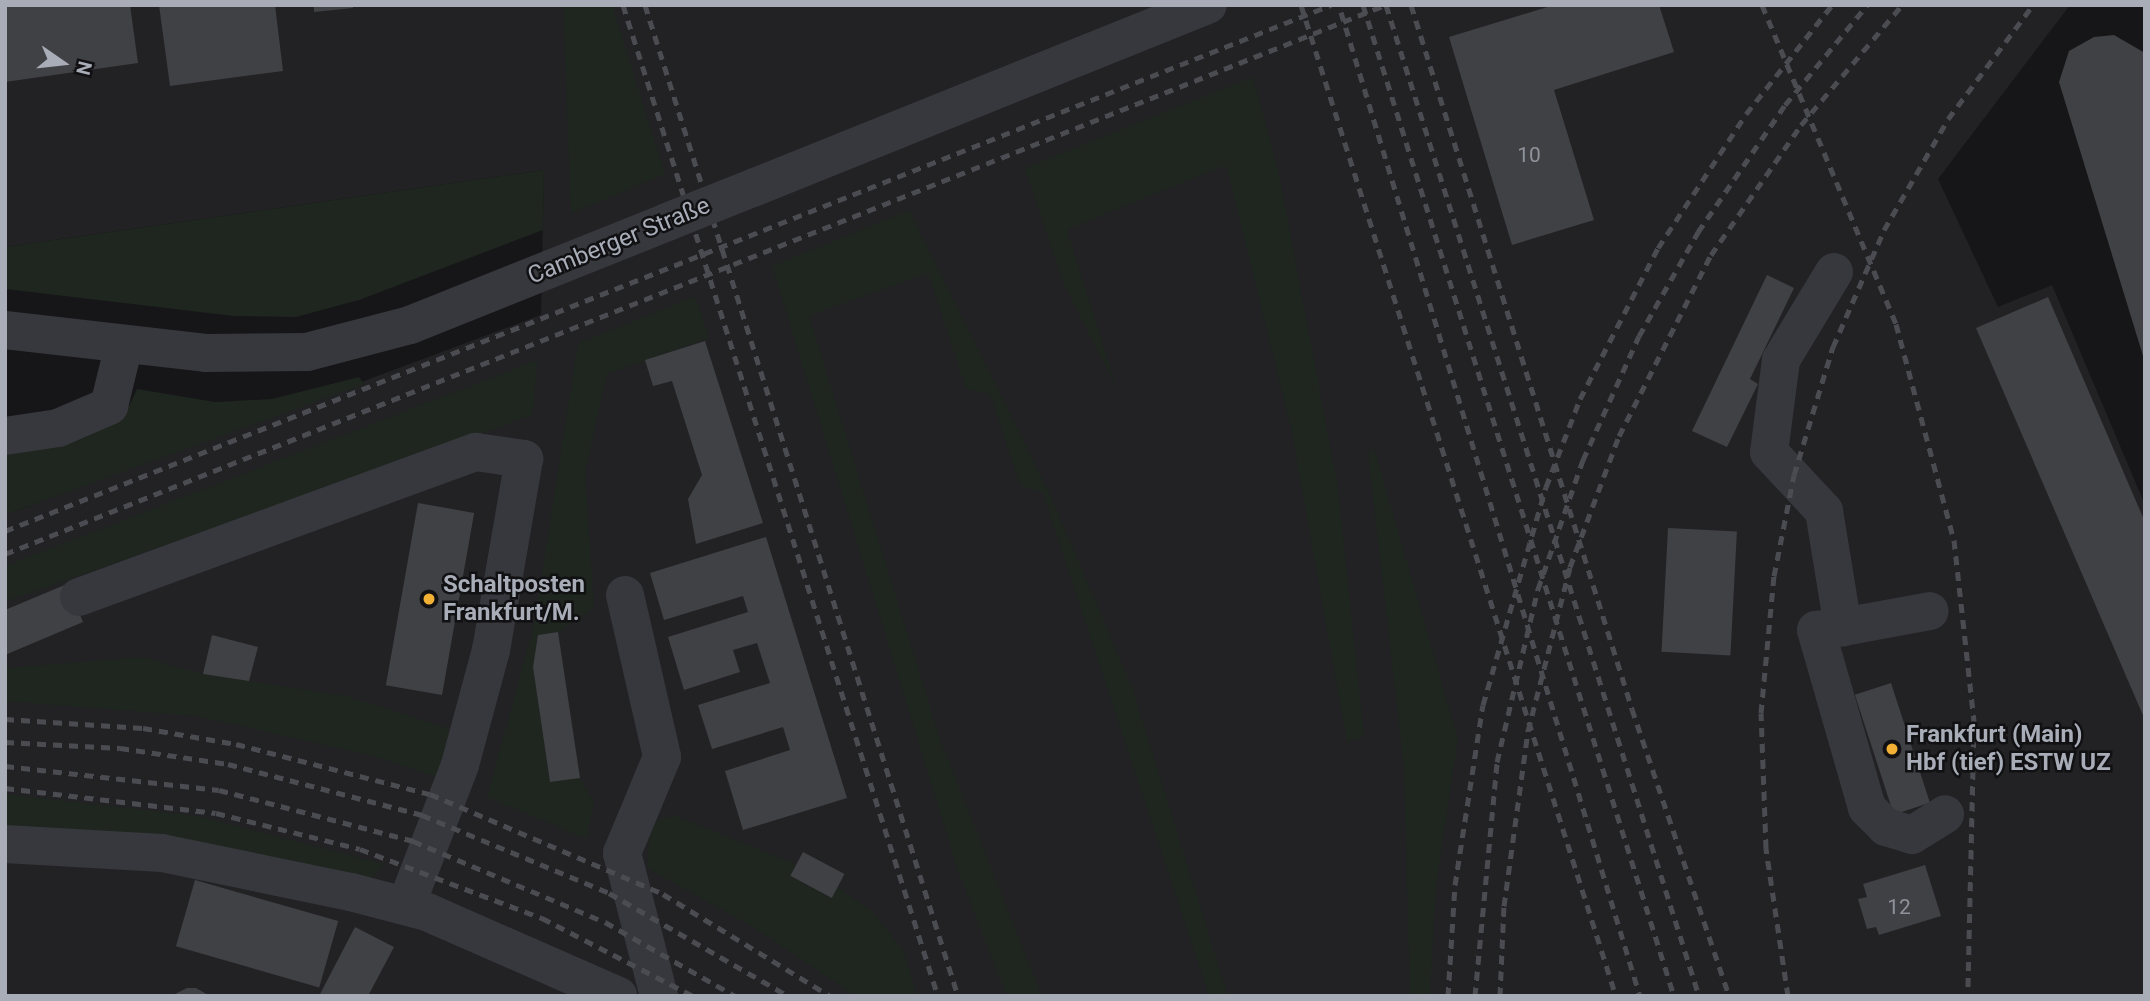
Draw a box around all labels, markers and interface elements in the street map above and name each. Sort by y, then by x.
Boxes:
north arrow [28,28,98,98]
text: N [71,59,97,77]
house number: 10 [1517,142,1541,168]
street label: Camberger Straße [524,191,714,291]
place label: Schaltposten Frankfurt/M. [443,571,585,627]
marker: Schaltposten Frankfurt/M. [421,591,437,607]
place label: Frankfurt (Main) Hbf (tief) ESTW UZ [1906,721,2111,777]
marker: Frankfurt (Main) Hbf (tief) ESTW UZ [1884,741,1900,757]
house number: 12 [1887,894,1911,920]

